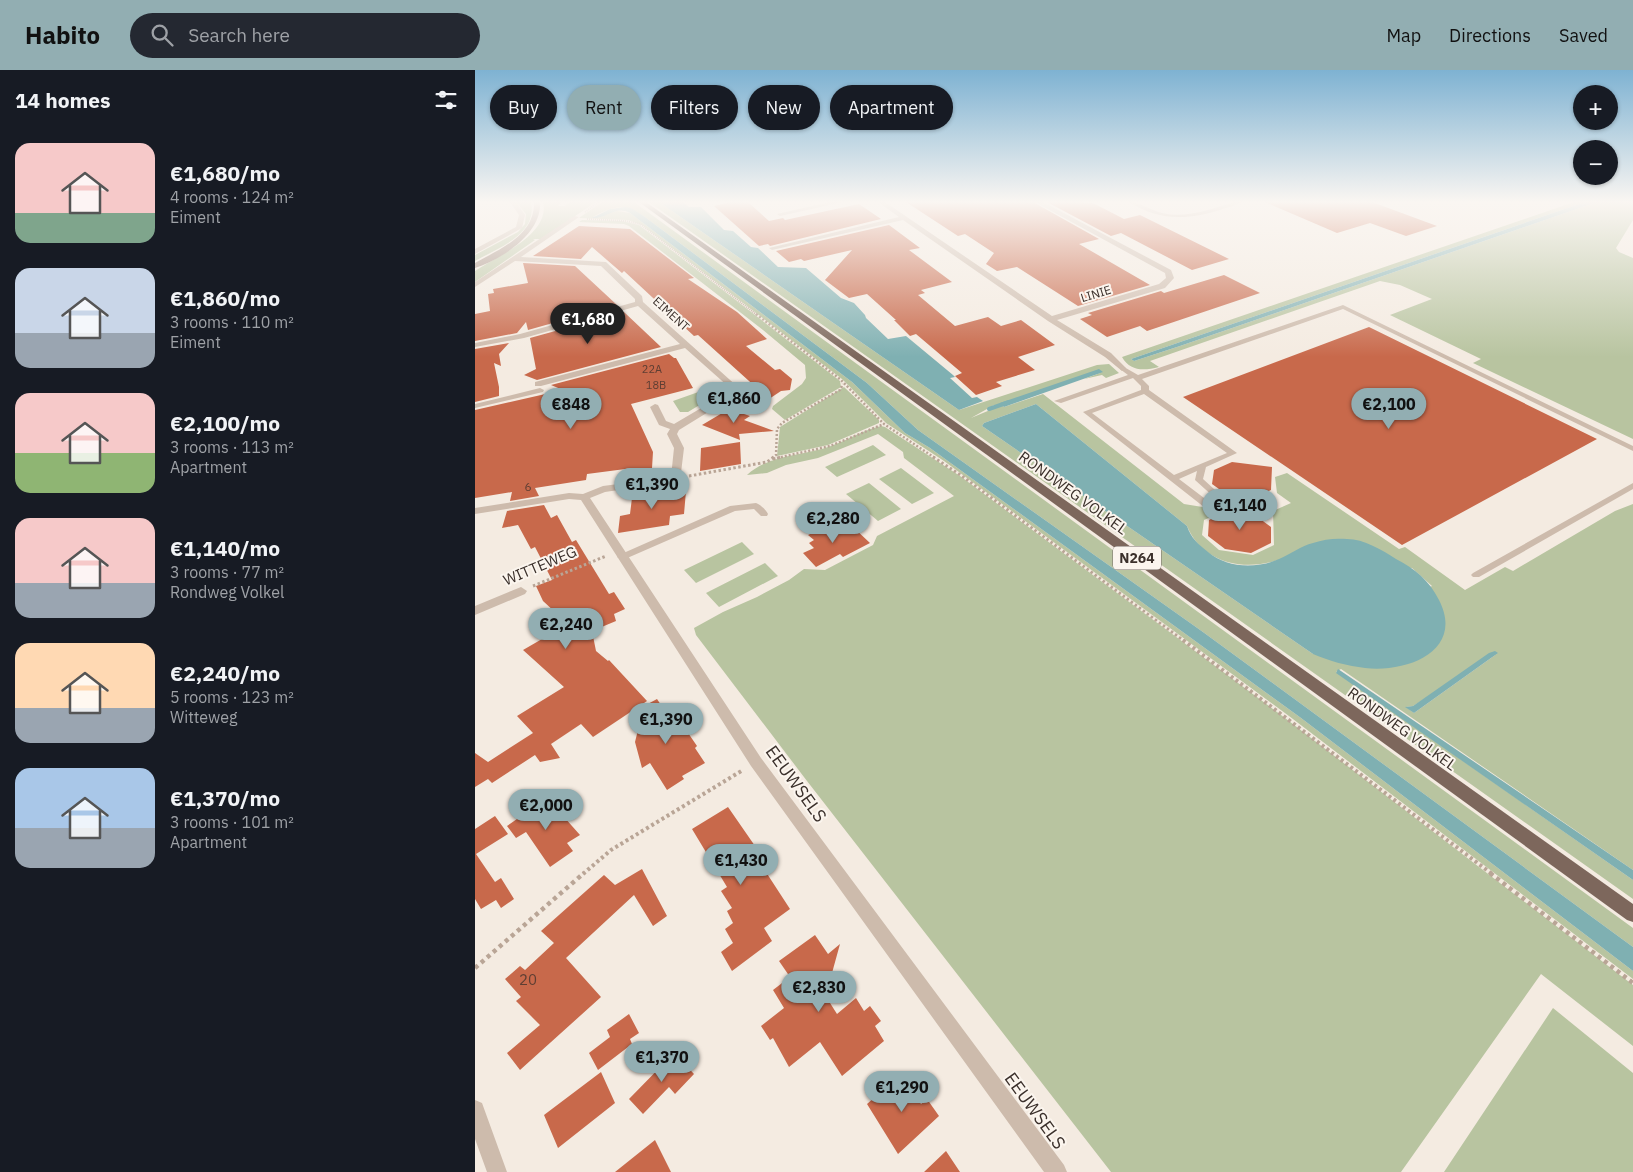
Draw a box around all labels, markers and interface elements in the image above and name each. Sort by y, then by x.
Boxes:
search box [130,13,480,58]
text: Habito [25,19,100,51]
icon: search [148,21,176,49]
text: Search here [188,23,290,47]
text: Map [1386,24,1421,47]
text: Directions [1449,24,1531,47]
text: Saved [1559,24,1608,47]
chip: Buy [490,85,557,130]
chip: Rent [567,85,641,130]
chip: Filters [651,85,738,130]
chip: New [748,85,820,130]
chip: Apartment [830,85,953,130]
map controls [1573,85,1618,185]
button: + [1573,85,1618,130]
text: 14 homes [15,86,111,114]
icon: filters [432,86,460,114]
button: − [1573,140,1618,185]
text: €1,680/mo [170,159,280,187]
icon: home [55,163,115,223]
text: 4 rooms · 124 m² [170,187,294,207]
text: Eiment [170,207,221,227]
street label: LINIE [1079,282,1113,305]
text: €1,860/mo [170,284,280,312]
icon: home [55,288,115,348]
street label: EIMENT [650,293,693,334]
pin: €1,680 [547,302,629,345]
text: €1,680 [561,309,615,329]
text: 3 rooms · 110 m² [170,312,294,332]
text: Eiment [170,332,221,352]
house number: 22A [642,362,662,376]
house number: 18B [646,378,666,392]
pin: €1,860 [693,382,775,424]
pin: €848 [541,388,601,430]
text: €1,860 [707,388,761,408]
pin: €2,100 [1348,388,1430,430]
text: €848 [552,394,590,414]
text: €2,100 [1362,394,1416,414]
text: €2,100/mo [170,409,280,437]
icon: home [55,413,115,473]
text: 3 rooms · 113 m² [170,437,294,457]
street label: RONDWEG VOLKEL [1015,447,1132,539]
text: Apartment [170,457,247,477]
pin: €1,390 [611,468,693,510]
text: €1,390 [625,474,679,494]
house number: 6 [524,479,532,494]
pin: €1,140 [1199,488,1281,531]
text: €1,140 [1213,495,1267,515]
pin: €2,280 [792,502,874,544]
text: €2,280 [806,508,860,528]
text: €1,140/mo [170,534,280,562]
icon: home [55,538,115,598]
street label: WITTEWEG [500,542,579,590]
road number: N264 [1113,546,1161,569]
text: 3 rooms · 77 m² [170,562,284,582]
text: Rondweg Volkel [170,582,284,602]
pin: €2,240 [525,608,607,650]
text: €2,240 [539,614,593,634]
text: €2,240/mo [170,659,280,687]
icon: home [55,663,115,723]
street label: RONDWEG VOLKEL [1344,683,1461,775]
text: 5 rooms · 123 m² [170,687,294,707]
pin: €1,390 [625,702,707,745]
text: Witteweg [170,707,237,727]
text: €1,390 [639,709,693,729]
street label: EEUWSELS [761,741,832,827]
text: €1,370/mo [170,784,280,812]
icon: home [55,788,115,848]
pin: €2,000 [505,788,587,831]
text: €2,000 [519,795,573,815]
text: 3 rooms · 101 m² [170,812,294,832]
text: Apartment [170,832,247,852]
pin: €1,430 [700,844,782,886]
text: €1,430 [714,850,768,870]
house number: 20 [519,970,537,989]
pin: €2,830 [778,970,860,1013]
text: €2,830 [792,977,846,997]
pin: €1,370 [621,1040,703,1083]
text: €1,370 [635,1047,689,1067]
street label: EEUWSELS [1000,1068,1071,1154]
pin: €1,290 [861,1070,943,1113]
text: €1,290 [875,1077,929,1097]

